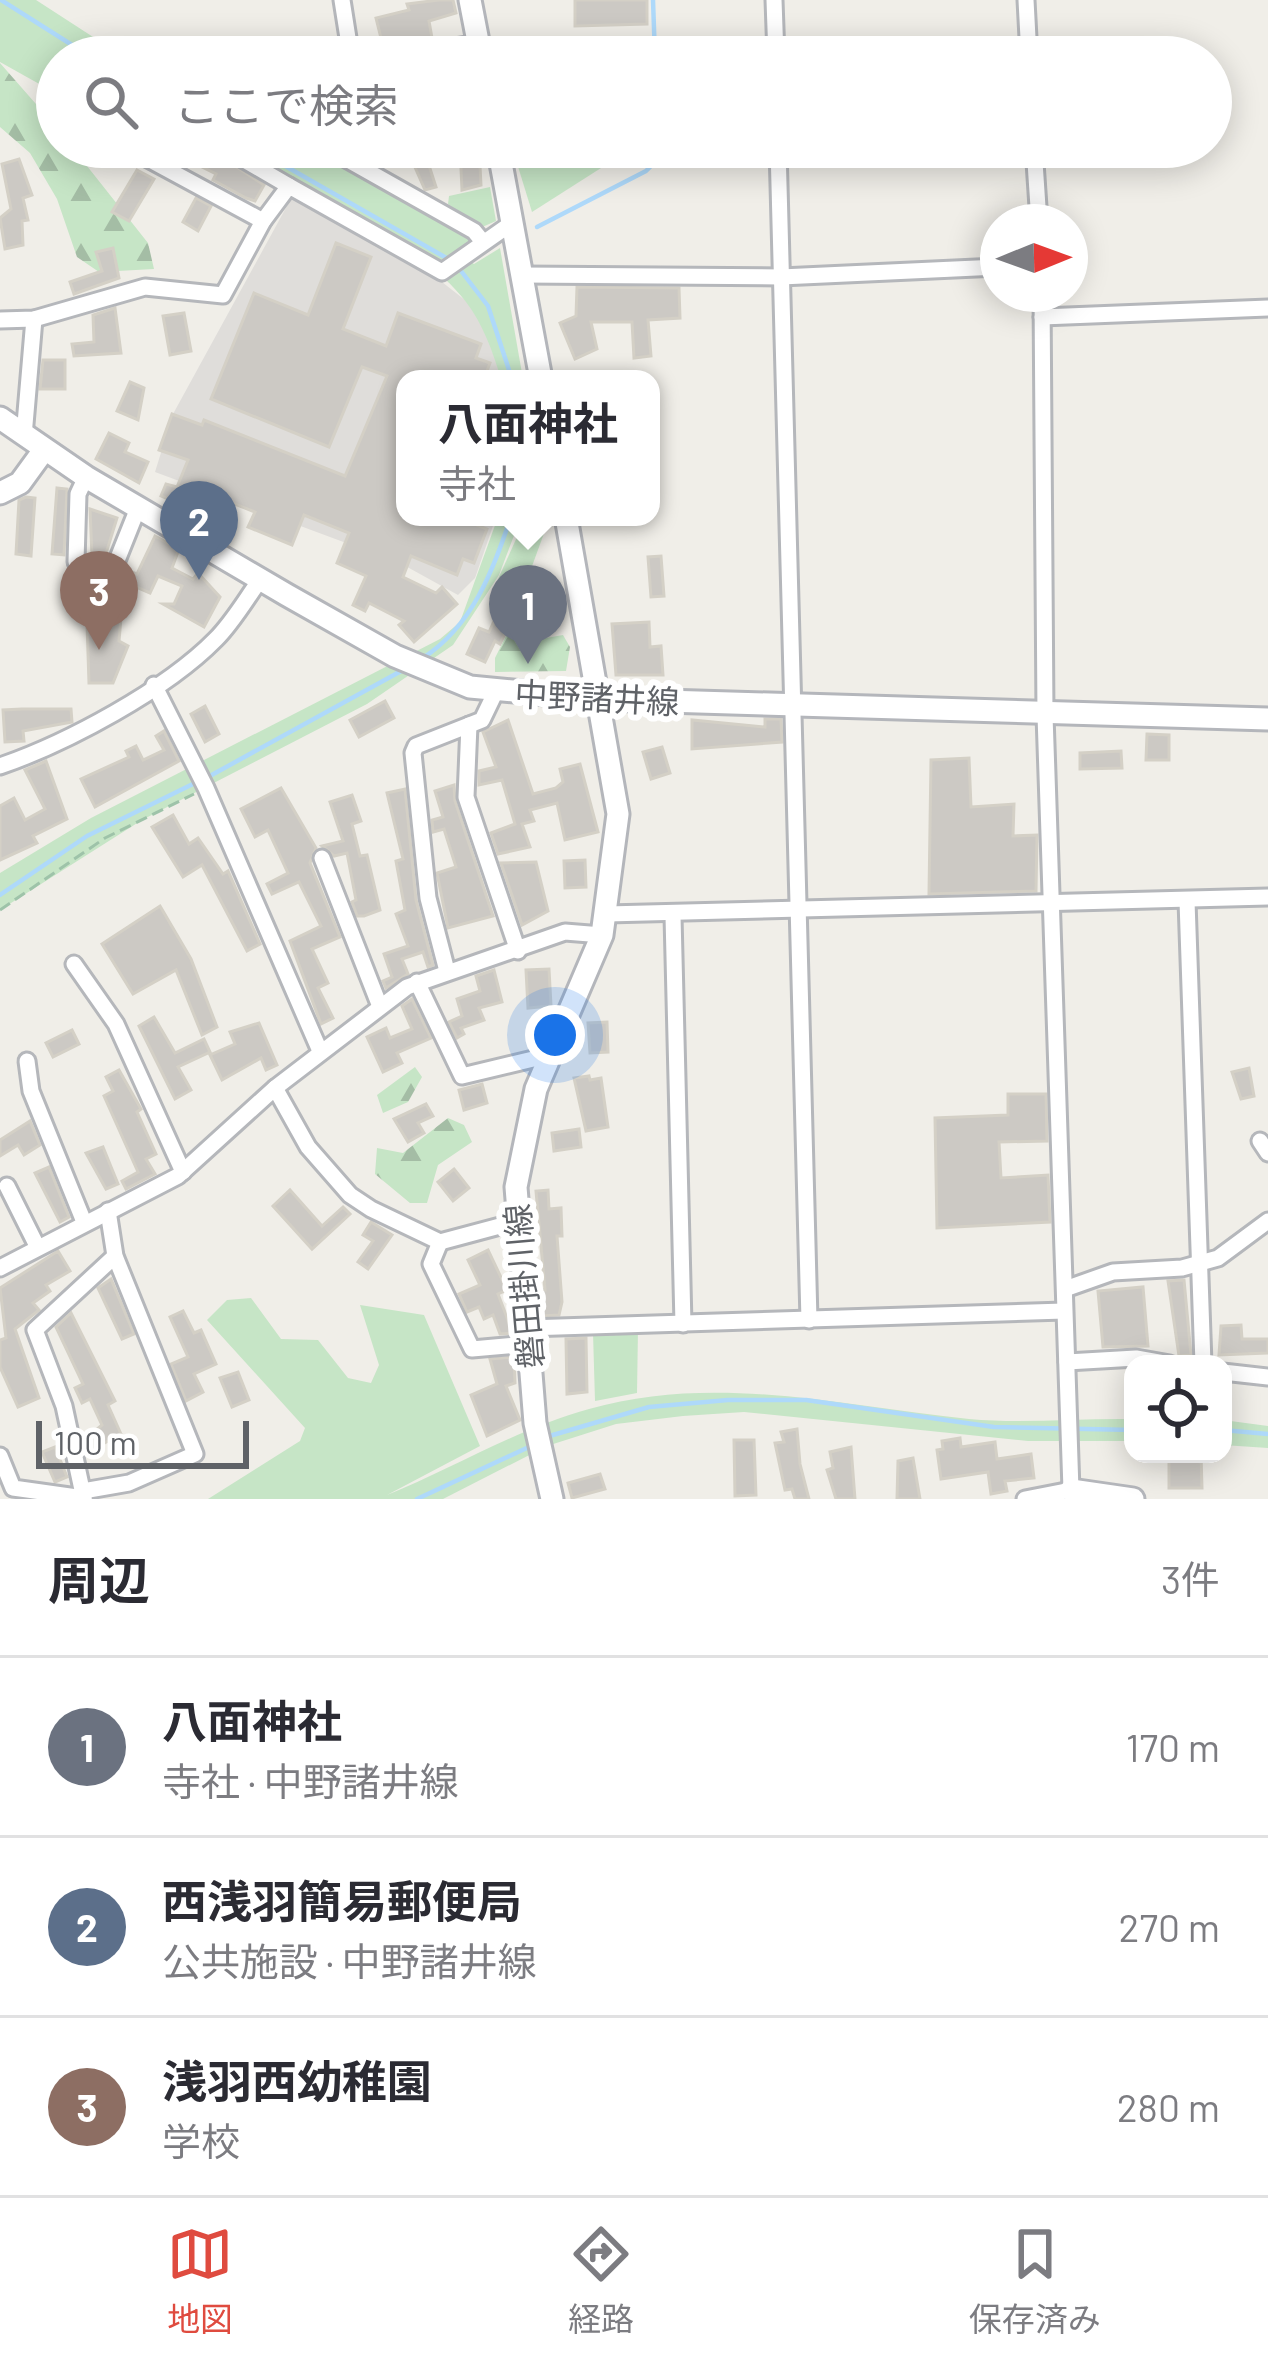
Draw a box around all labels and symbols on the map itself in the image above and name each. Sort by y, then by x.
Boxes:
north arrow [980,204,1088,312]
pin: 2 [160,481,238,580]
pin: 3 [60,551,138,650]
pin: 1 [489,565,567,664]
street label: 中野諸井線 [514,673,680,721]
your location [525,1005,585,1065]
street label: 磐田掛川線 [496,1202,550,1370]
scale bar [36,1415,249,1468]

